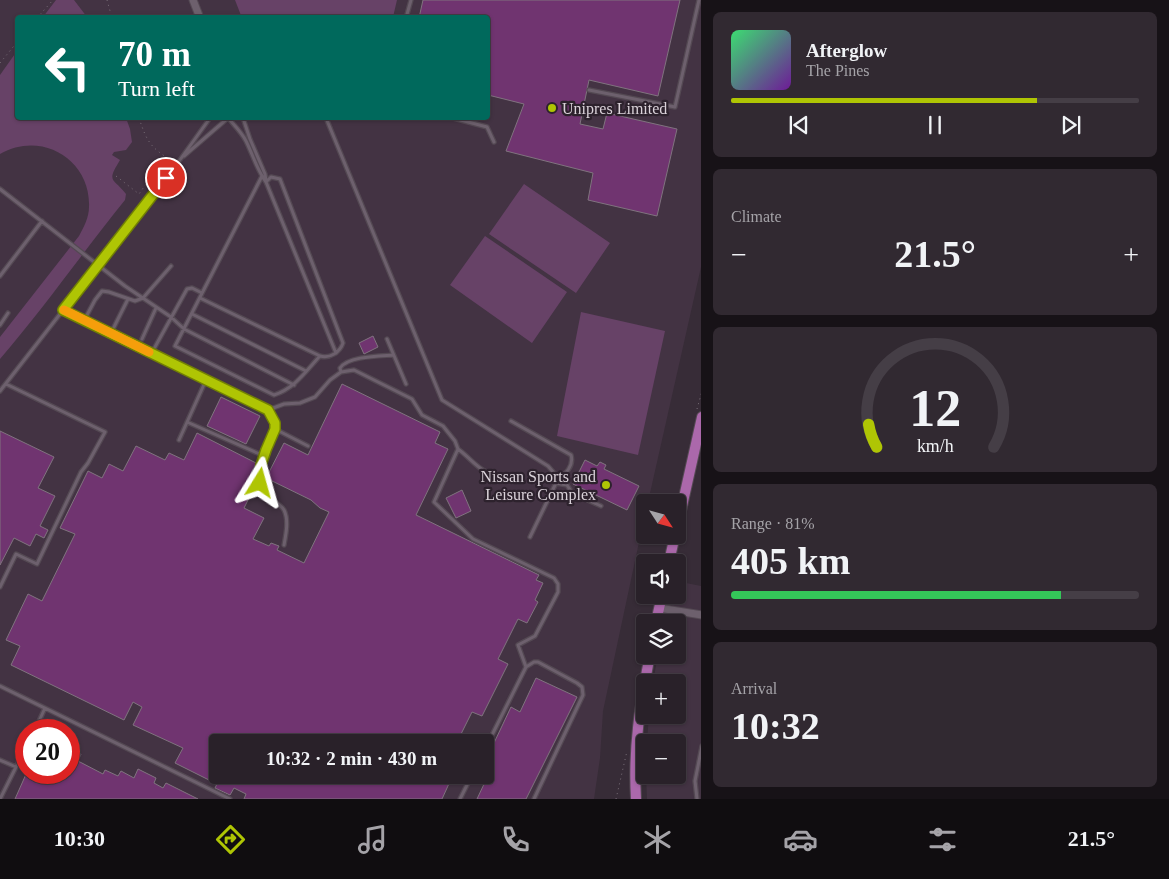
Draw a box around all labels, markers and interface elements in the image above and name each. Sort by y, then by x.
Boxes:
icon: left [35,35,100,100]
text: 70 m [118,35,191,74]
text: Afterglow [806,40,887,61]
text: The Pines [806,62,870,79]
text: Turn left [118,76,195,101]
place label: Unipres Limited [562,100,667,118]
marker: Unipres Limited [546,102,558,114]
icon: previous [785,111,813,139]
icon: pause [921,111,949,139]
icon: next [1057,111,1085,139]
pin [145,157,187,199]
icon: arrive [152,164,180,192]
text: Climate [731,208,782,225]
text: 21.5° [894,233,976,275]
text: − [731,239,747,270]
text: + [1123,239,1139,270]
text: 12 [909,380,961,437]
text: km/h [917,436,953,456]
position arrow [233,456,285,508]
place label: Nissan Sports and Leisure Complex [480,468,596,504]
marker: Nissan Sports and Leisure Complex [600,479,612,491]
north arrow [636,494,686,544]
map controls [636,494,686,784]
text: Range · 81% [731,515,815,532]
text: 405 km [731,540,850,582]
button: sound [636,554,686,604]
button: layers [636,614,686,664]
button: + [636,674,686,724]
text: Arrival [731,680,777,697]
text: 10:32 [731,705,820,747]
speed limit sign: 20 [15,719,80,784]
button: − [636,734,686,784]
text: 10:32 · 2 min · 430 m [266,748,437,769]
icon: directions [213,822,248,857]
icon: music [355,822,390,857]
icon: phone [498,822,533,857]
icon: climate [640,822,675,857]
icon: car [783,822,818,857]
icon: filters [925,822,960,857]
text: 10:30 [54,826,105,851]
text: 21.5° [1068,826,1115,851]

